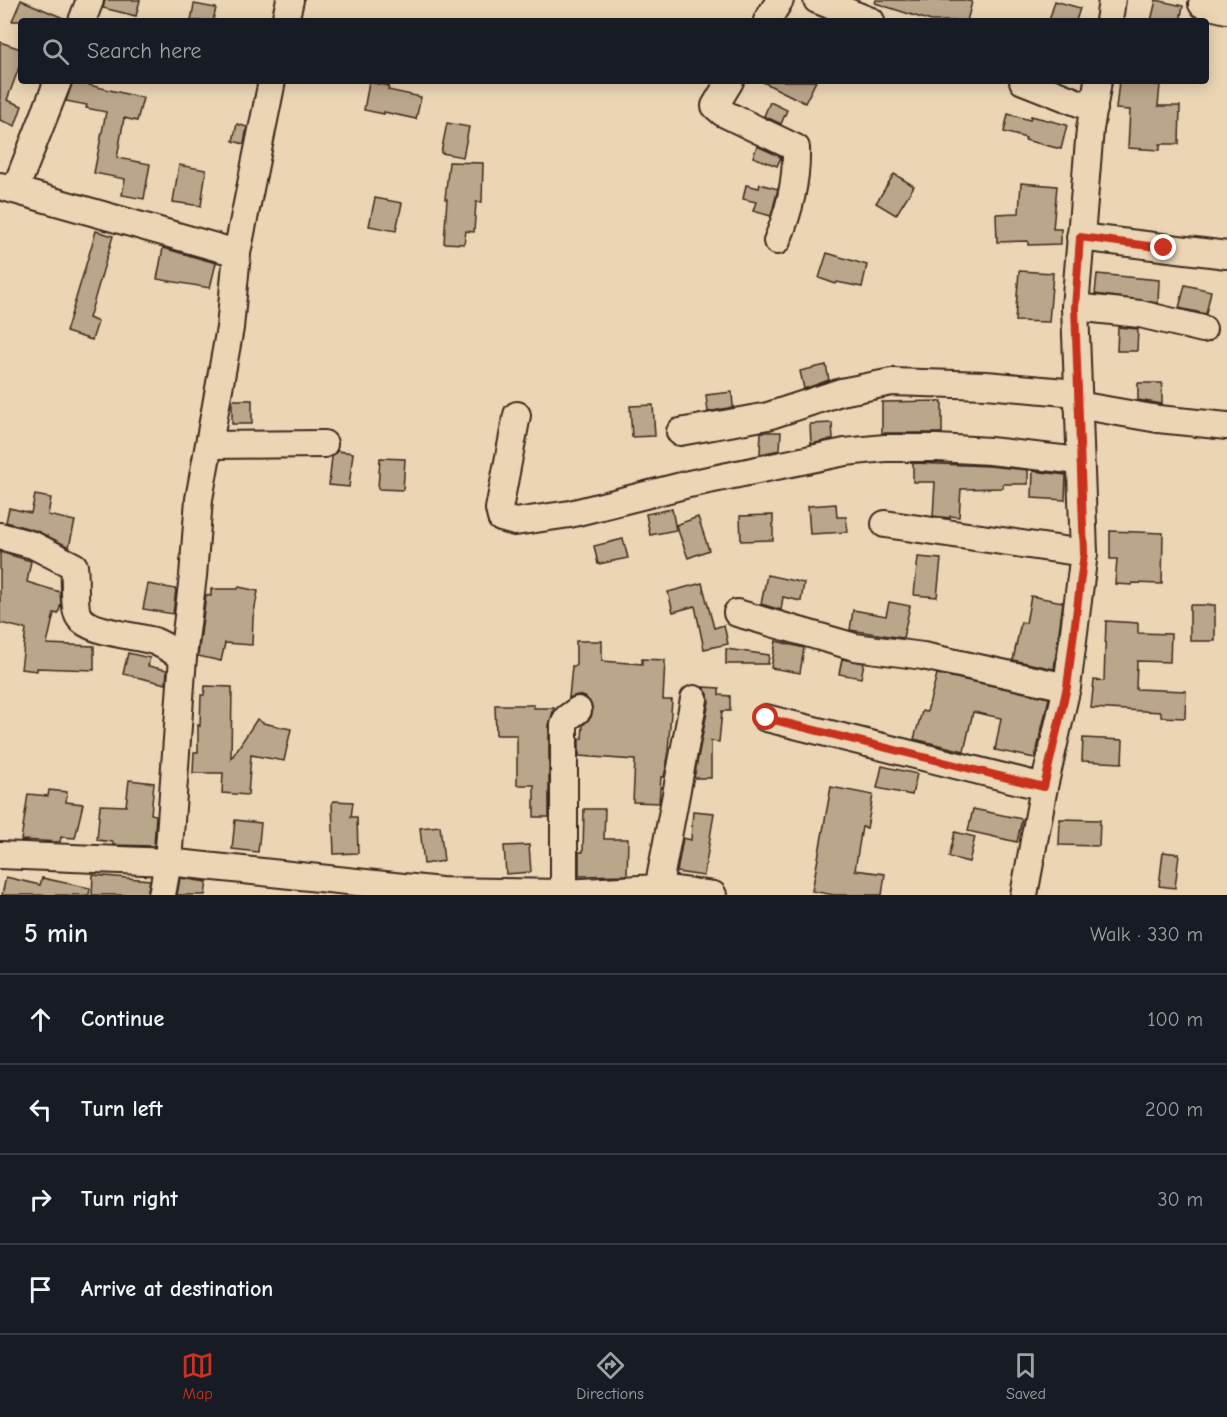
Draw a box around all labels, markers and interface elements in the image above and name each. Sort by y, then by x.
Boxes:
search box [18,18,1209,84]
icon: search [39,35,72,68]
text: Search here [87,38,202,64]
route end [1150,234,1176,260]
route start [752,704,778,730]
text: 5 min [24,919,88,949]
text: Walk · 330 m [1090,923,1203,946]
icon: ahead [24,1003,57,1036]
text: Continue [81,1006,164,1032]
text: 100 m [1148,1008,1203,1031]
icon: left [24,1093,57,1126]
text: Turn left [81,1096,163,1122]
text: 200 m [1145,1098,1203,1121]
icon: right [24,1183,57,1216]
text: Turn right [81,1186,178,1212]
text: 30 m [1157,1188,1203,1211]
icon: arrive [24,1273,57,1306]
text: Arrive at destination [81,1276,273,1302]
tab: Map [181,1349,214,1403]
tab: Directions [576,1349,644,1403]
tab: Saved [1006,1349,1046,1403]

